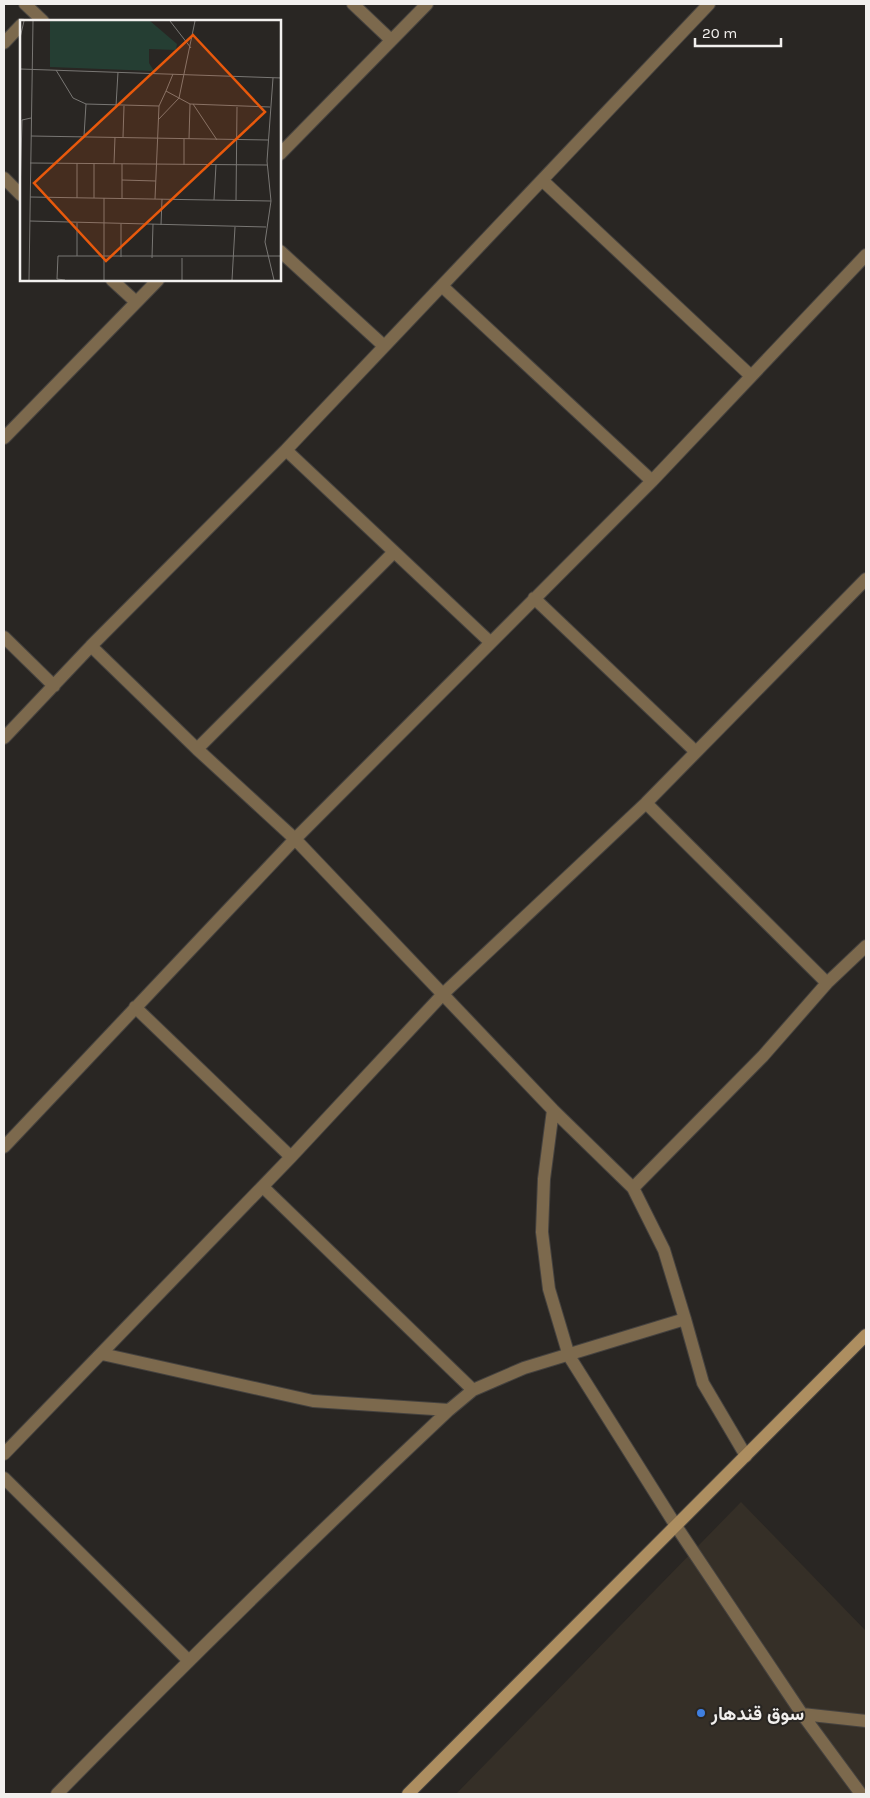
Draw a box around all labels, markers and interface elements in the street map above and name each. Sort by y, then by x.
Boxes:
scale bar [695,15,781,47]
inset map [20,20,281,281]
text: 20 m [702,24,737,42]
place label: سوق قندهار [710,1703,804,1726]
marker: سوق قندهار [695,1707,707,1719]

